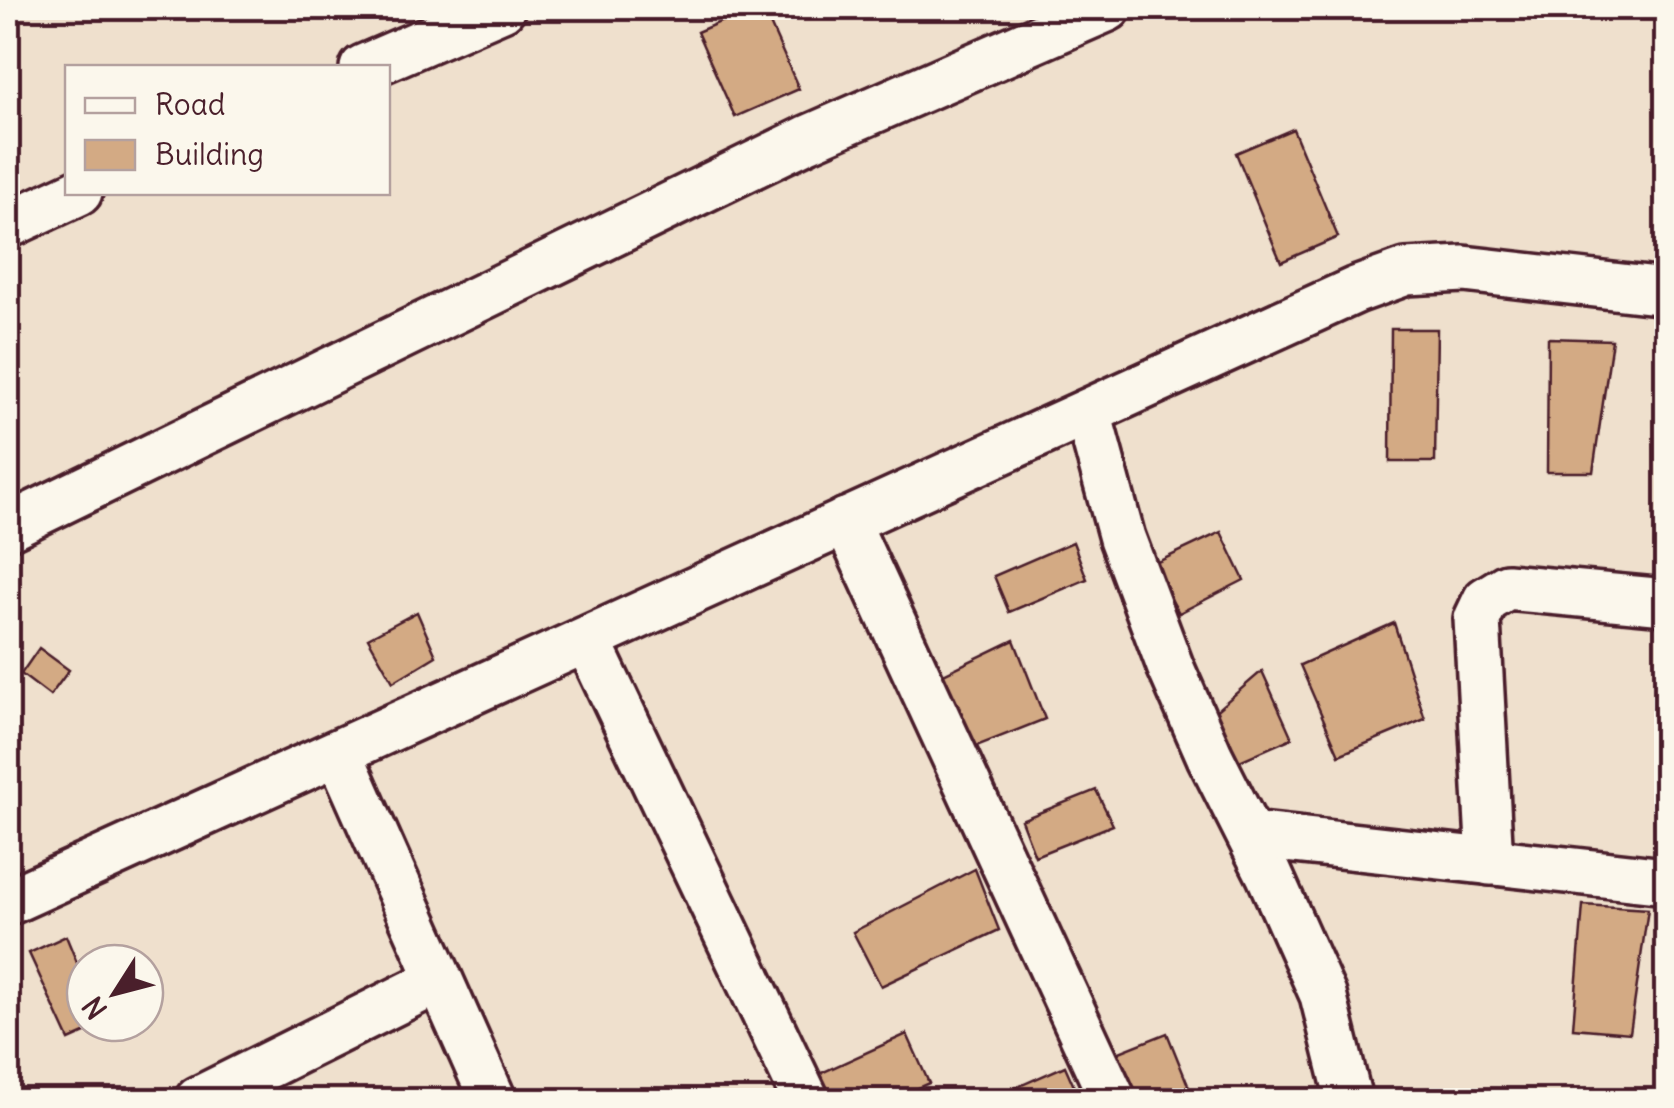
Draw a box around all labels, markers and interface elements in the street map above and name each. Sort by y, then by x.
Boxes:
legend [65,65,390,195]
text: Road [155,85,225,123]
text: Building [155,135,264,173]
north arrow [65,943,165,1043]
text: N [75,989,115,1026]

